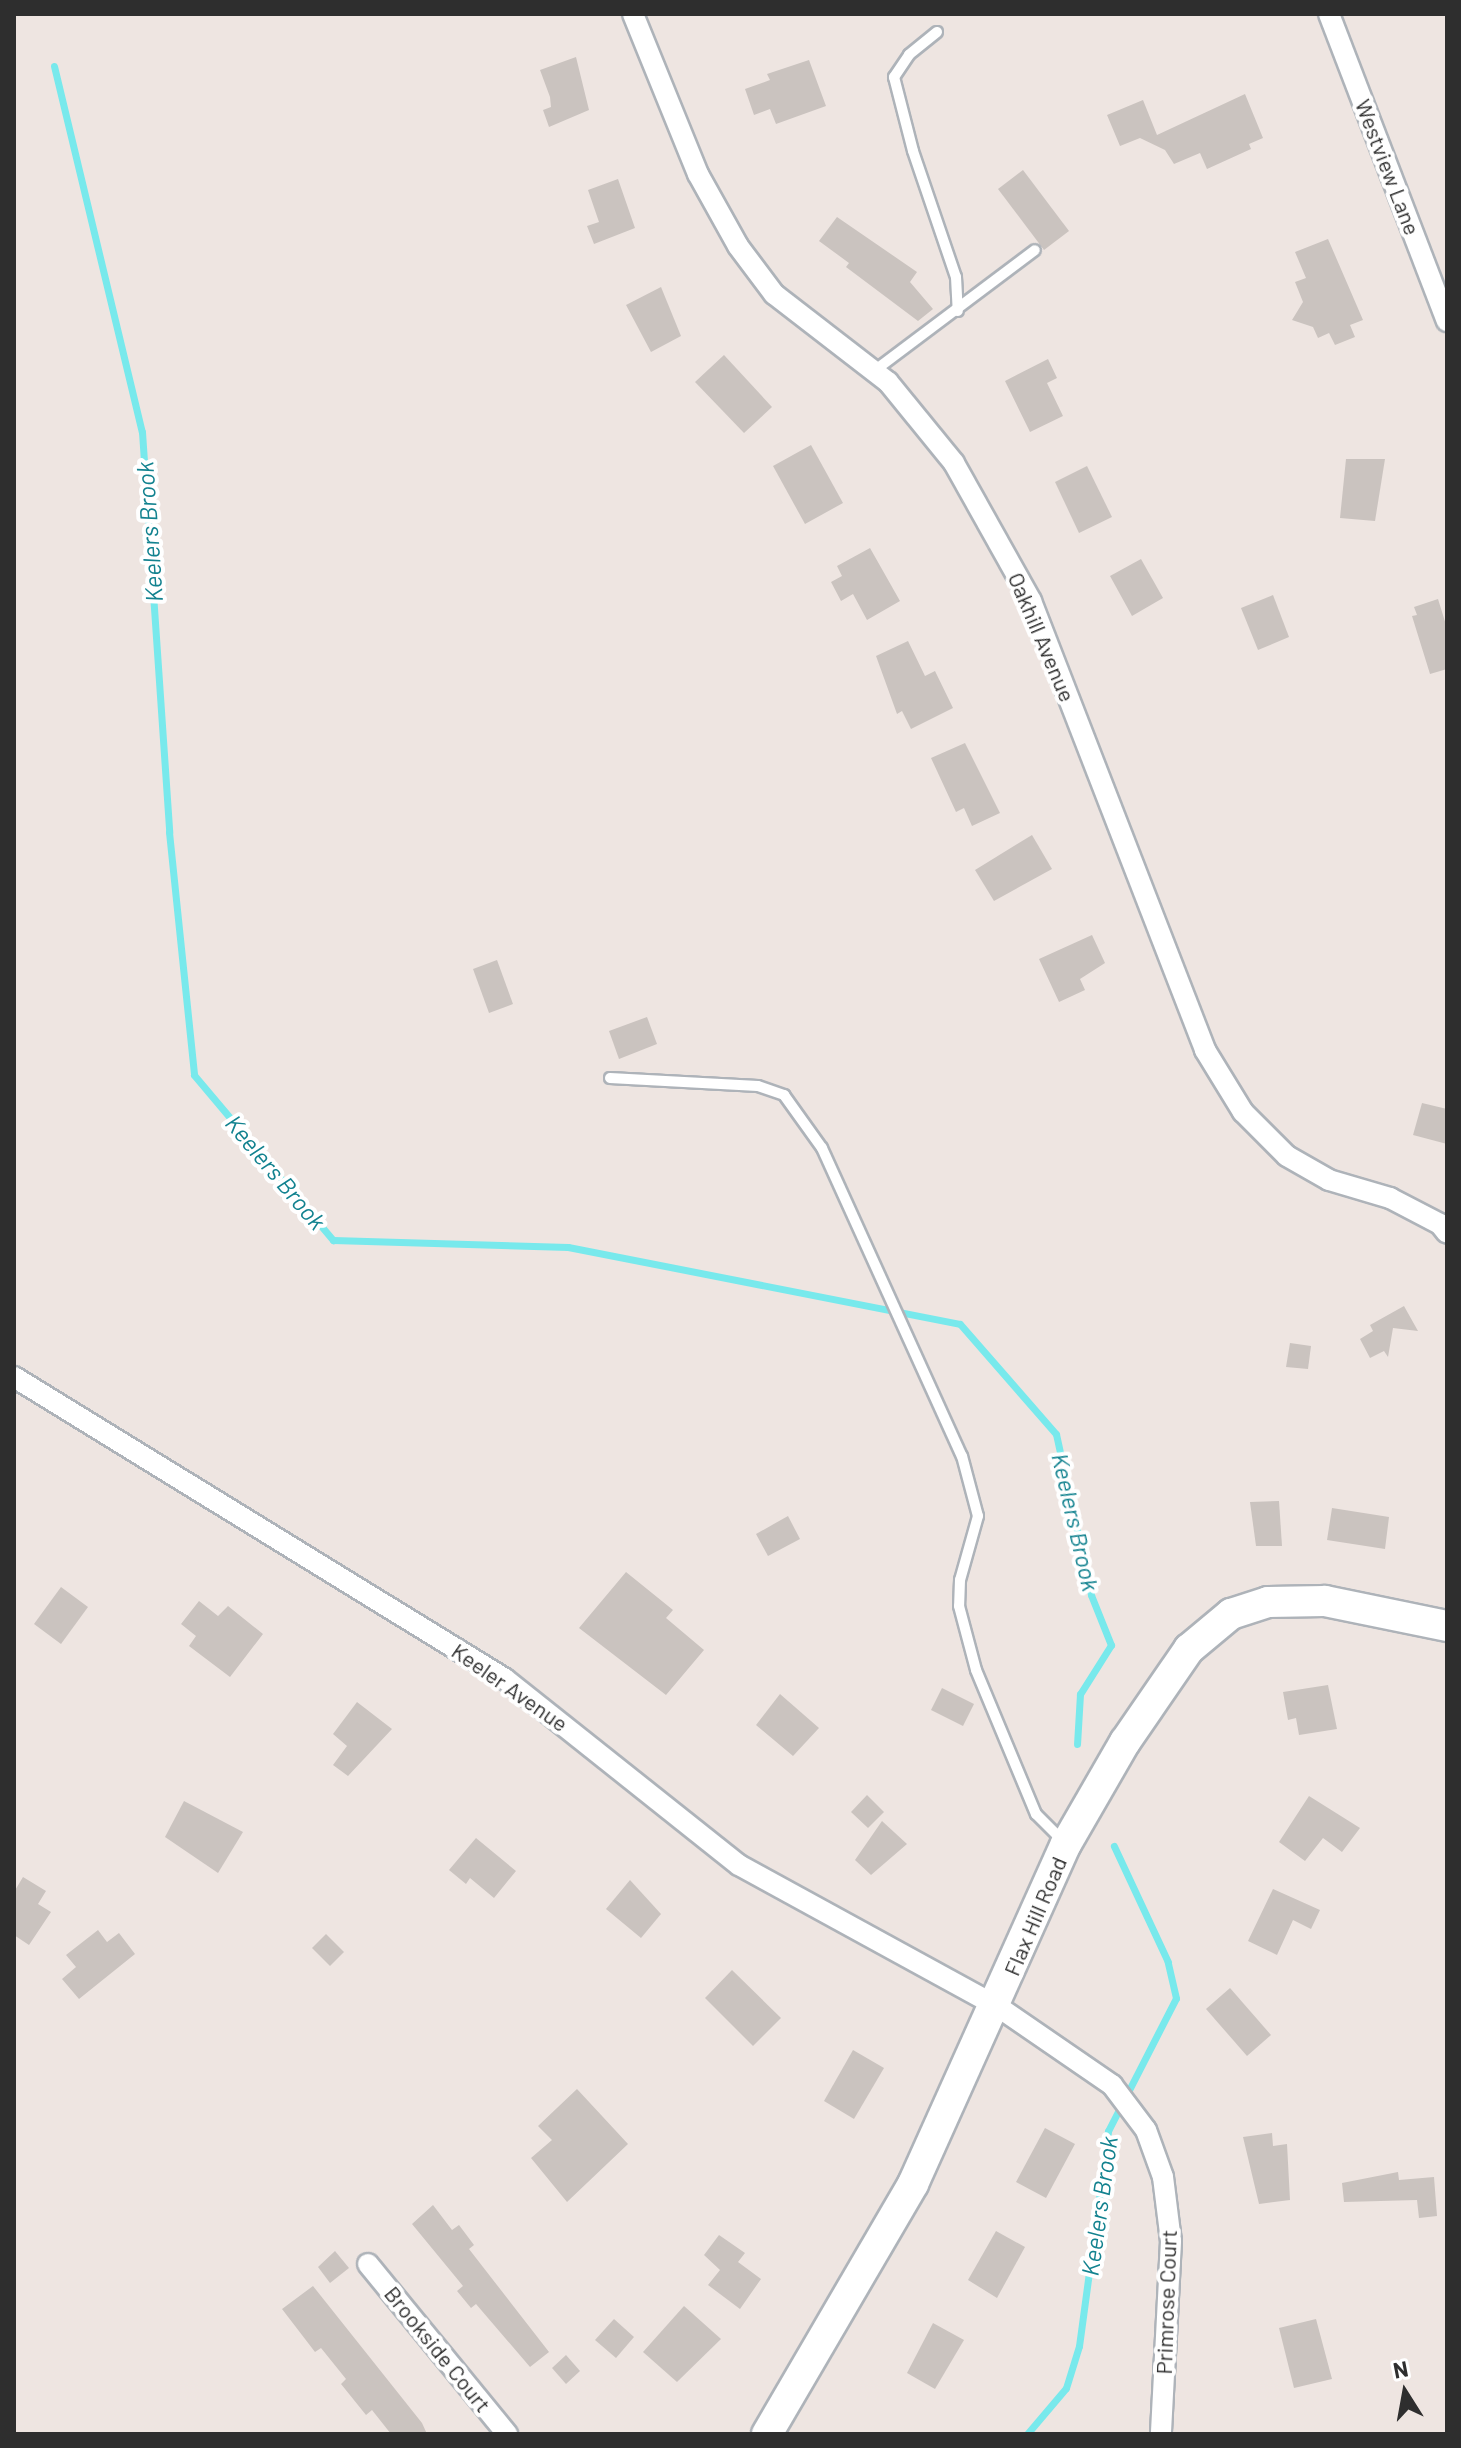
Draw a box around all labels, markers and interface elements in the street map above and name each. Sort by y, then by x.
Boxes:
street label: Westview Lane [1350,95,1426,239]
water label: Keelers Brook [130,461,168,603]
street label: Oakhill Avenue [1003,568,1081,706]
water label: Keelers Brook [220,1109,332,1235]
water label: Keelers Brook [1046,1450,1106,1594]
street label: Keeler Avenue [447,1637,573,1737]
street label: Flax Hill Road [998,1852,1072,1980]
water label: Keelers Brook [1075,2134,1123,2278]
street label: Primrose Court [1150,2229,1182,2375]
street label: Brookside Court [379,2281,497,2417]
north arrow [1365,2352,1445,2432]
text: N [1391,2354,1410,2383]

